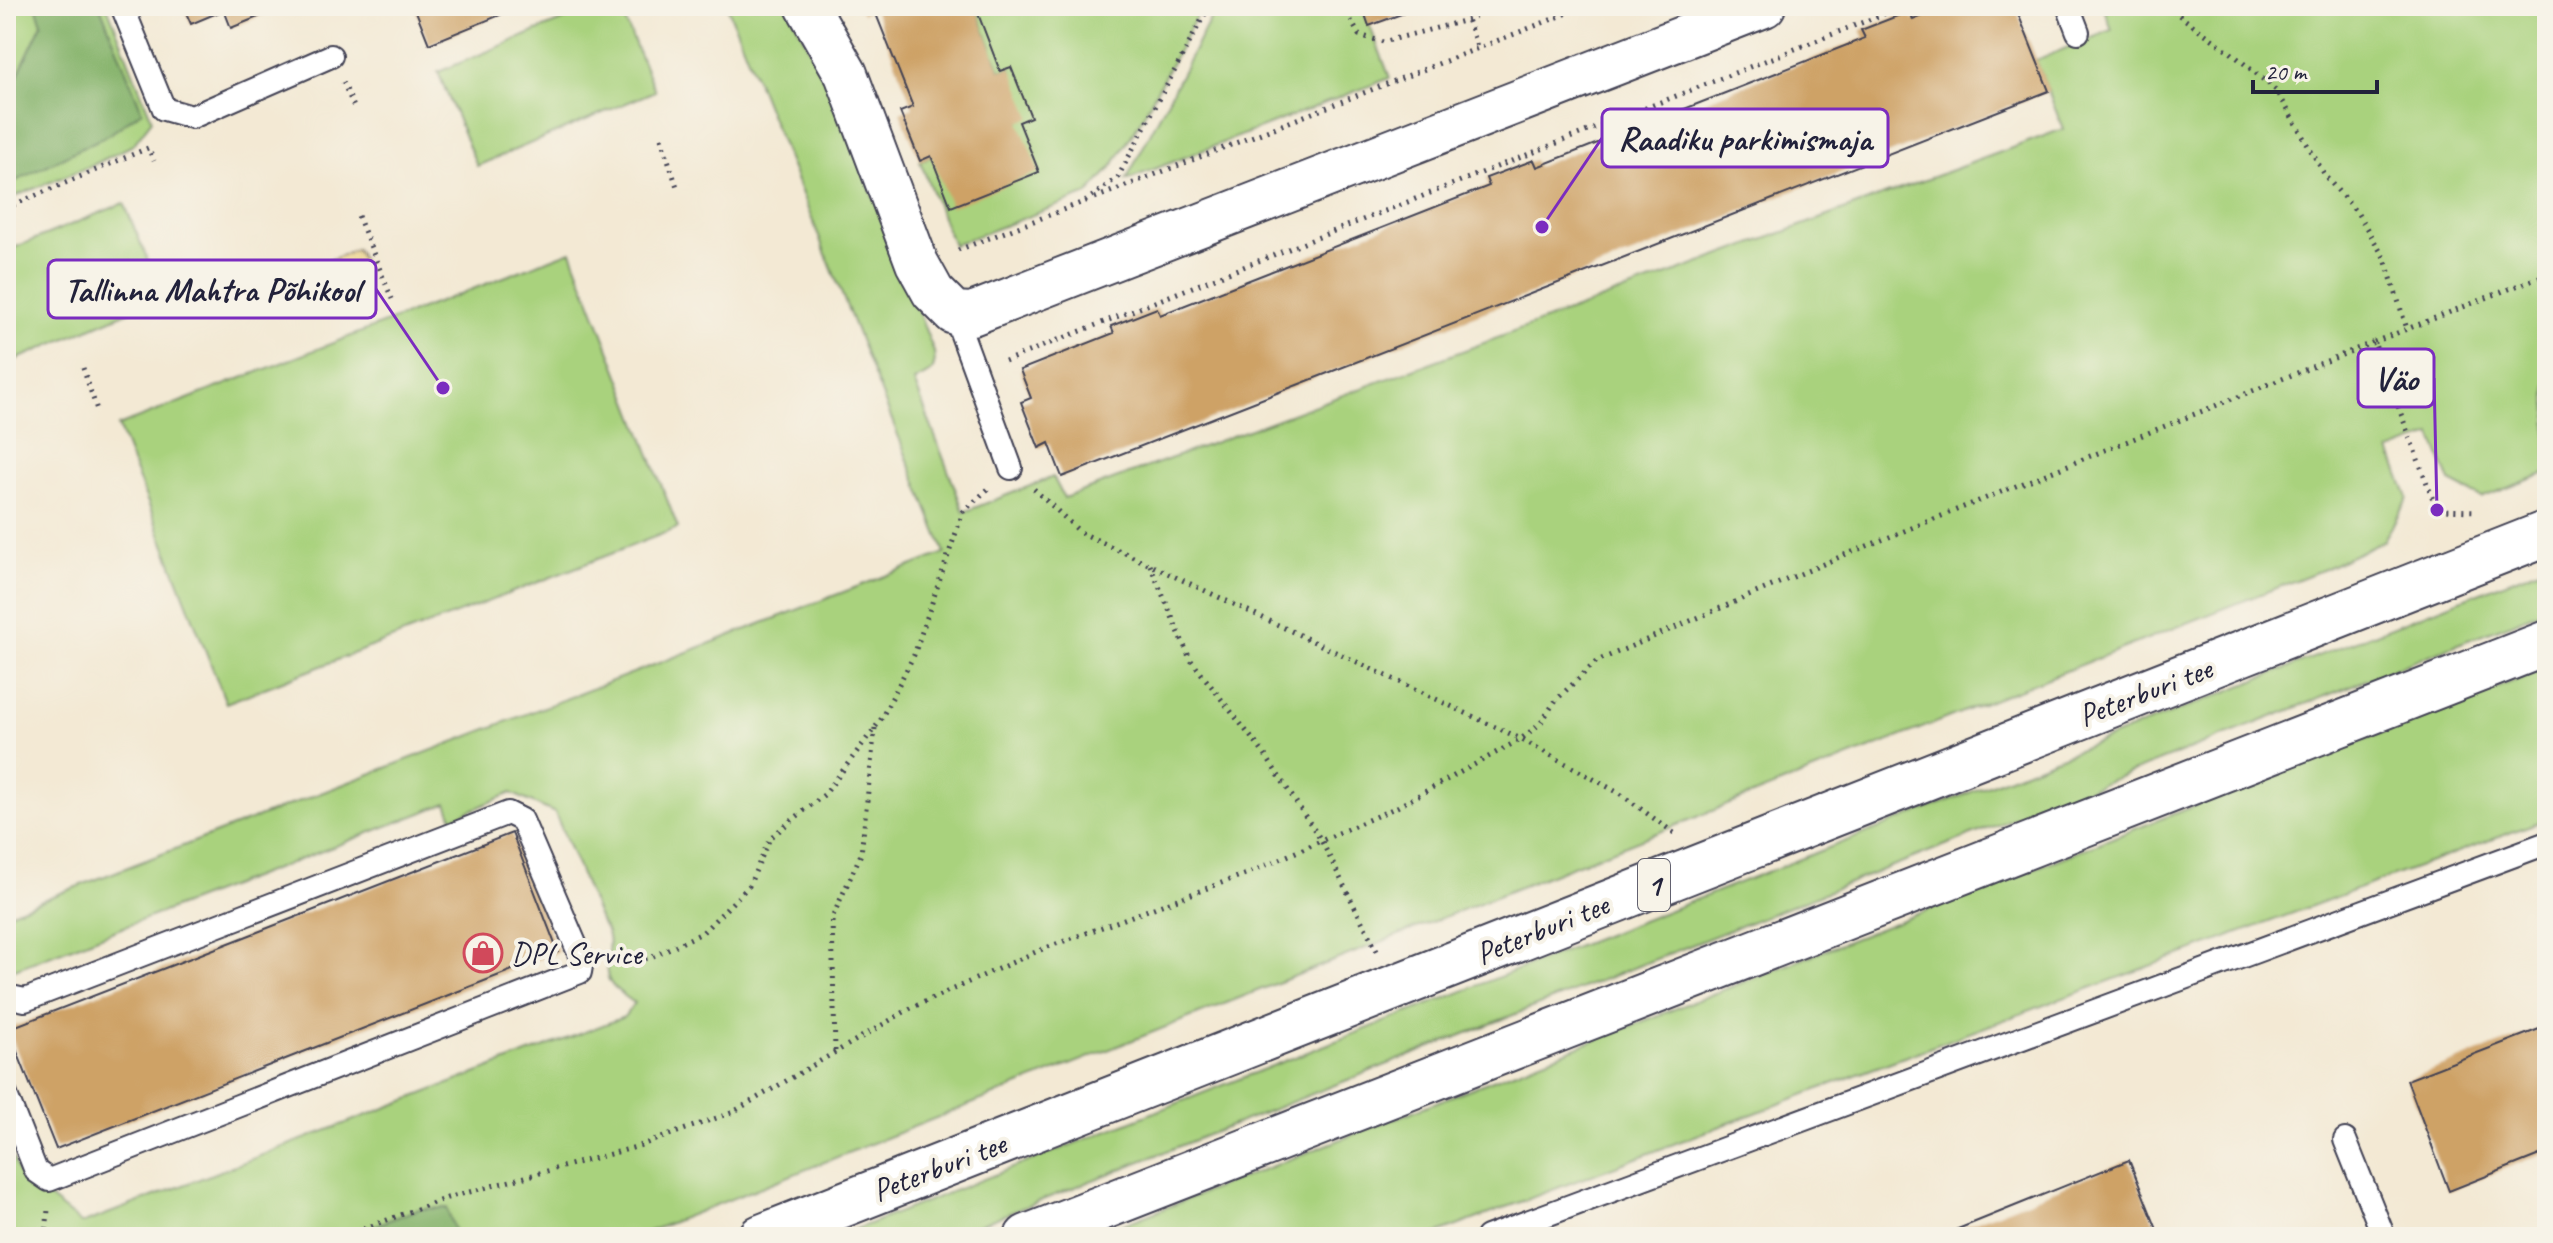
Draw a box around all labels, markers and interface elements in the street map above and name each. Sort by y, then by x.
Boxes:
scale bar [2253,44,2377,94]
text: 20 m [2265,57,2308,87]
callout: Raadiku parkimismaja [1602,109,1888,167]
text: Raadiku parkimismaja [1618,117,1875,160]
callout: Tallinna Mahtra Põhikool [48,260,376,318]
text: Tallinna Mahtra Põhikool [64,268,366,311]
callout: Väo [2358,349,2434,407]
text: Väo [2374,357,2421,400]
street label: Peterburi tee [2072,647,2220,736]
road number: 1 [1638,859,1670,911]
street label: Peterburi tee [1470,883,1617,974]
shop icon: DPL Service [462,932,504,974]
place label: DPL Service [511,933,644,974]
street label: Peterburi tee [866,1122,1014,1211]

